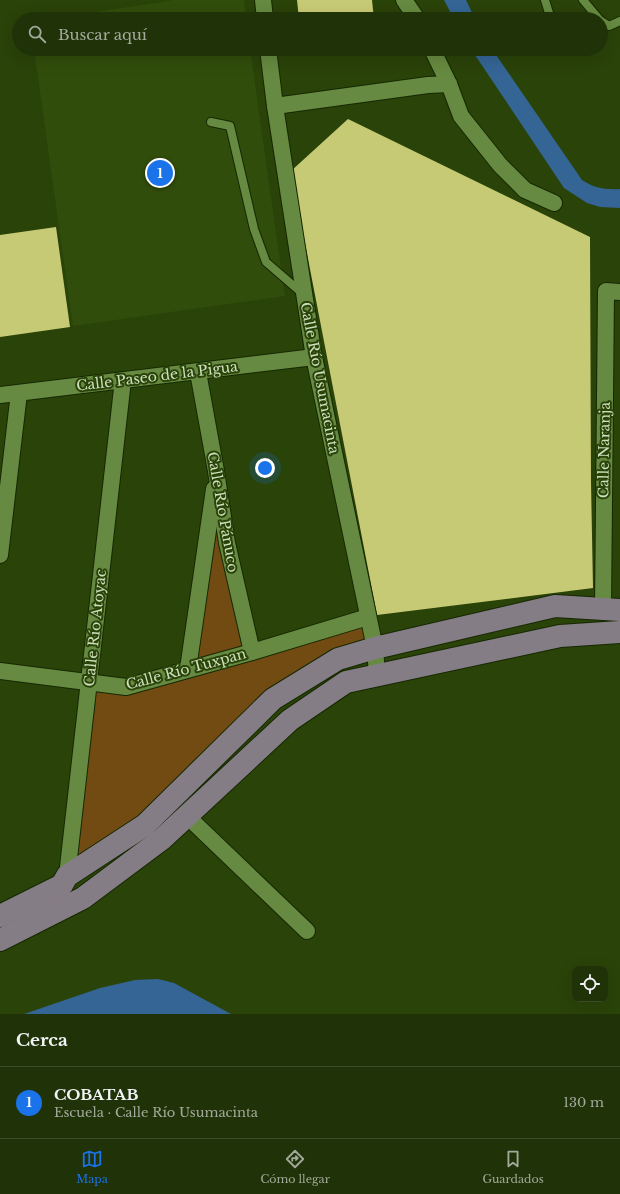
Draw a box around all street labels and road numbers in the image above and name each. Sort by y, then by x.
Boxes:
street label: Calle Río Usumacinta [296,301,344,456]
street label: Calle Paseo de la Pigua [75,357,239,395]
street label: Calle Naranja [594,402,614,498]
street label: Calle Río Pánuco [204,450,242,574]
street label: Calle Río Atoyac [80,568,110,687]
street label: Calle Río Tuxpan [124,644,249,694]

